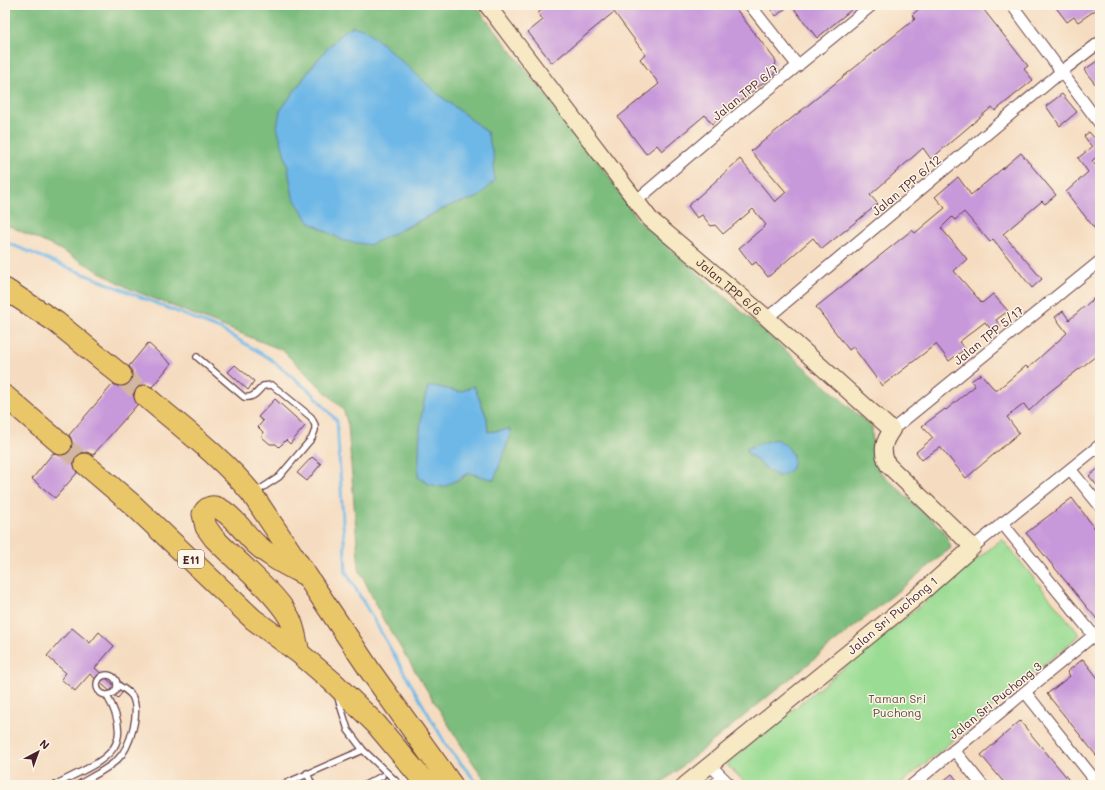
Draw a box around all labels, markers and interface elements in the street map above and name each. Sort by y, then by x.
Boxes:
street label: Jalan TPP 6/7 [709,60,782,124]
street label: Jalan TPP 6/12 [868,151,944,219]
street label: Jalan TPP 6/6 [693,254,766,318]
street label: Jalan TPP 5/17 [950,302,1027,368]
road number: E11 [178,550,204,568]
street label: Jalan Sri Puchong 1 [844,573,940,657]
street label: Jalan Sri Puchong 3 [945,658,1045,742]
park label: Taman Sri Puchong [868,690,926,720]
north arrow [18,732,58,772]
text: N [37,736,53,752]

